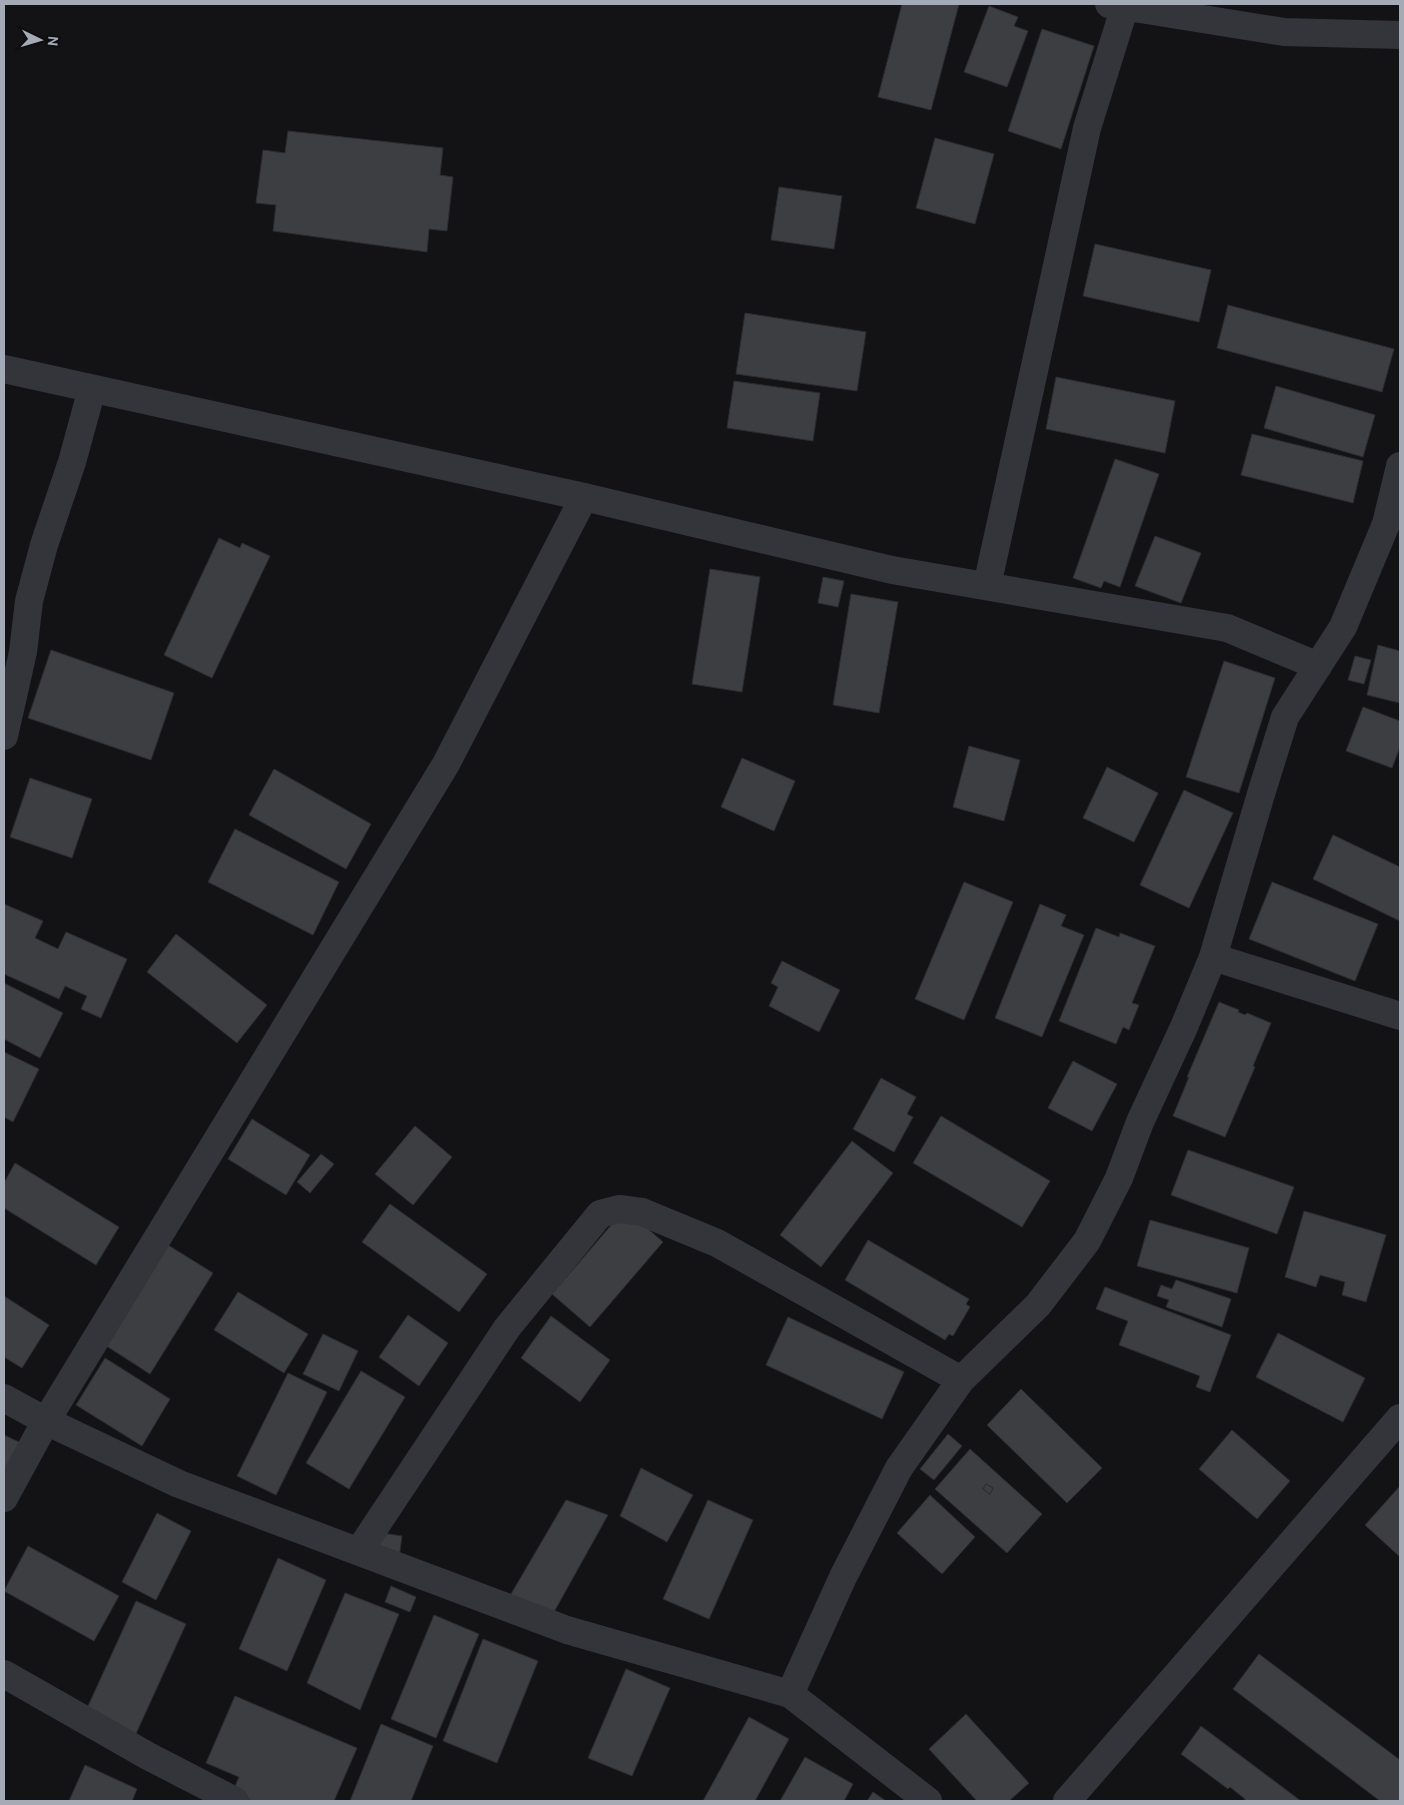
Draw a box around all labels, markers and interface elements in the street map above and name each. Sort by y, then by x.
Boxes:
north arrow [15,15,65,65]
text: N [44,35,62,47]

